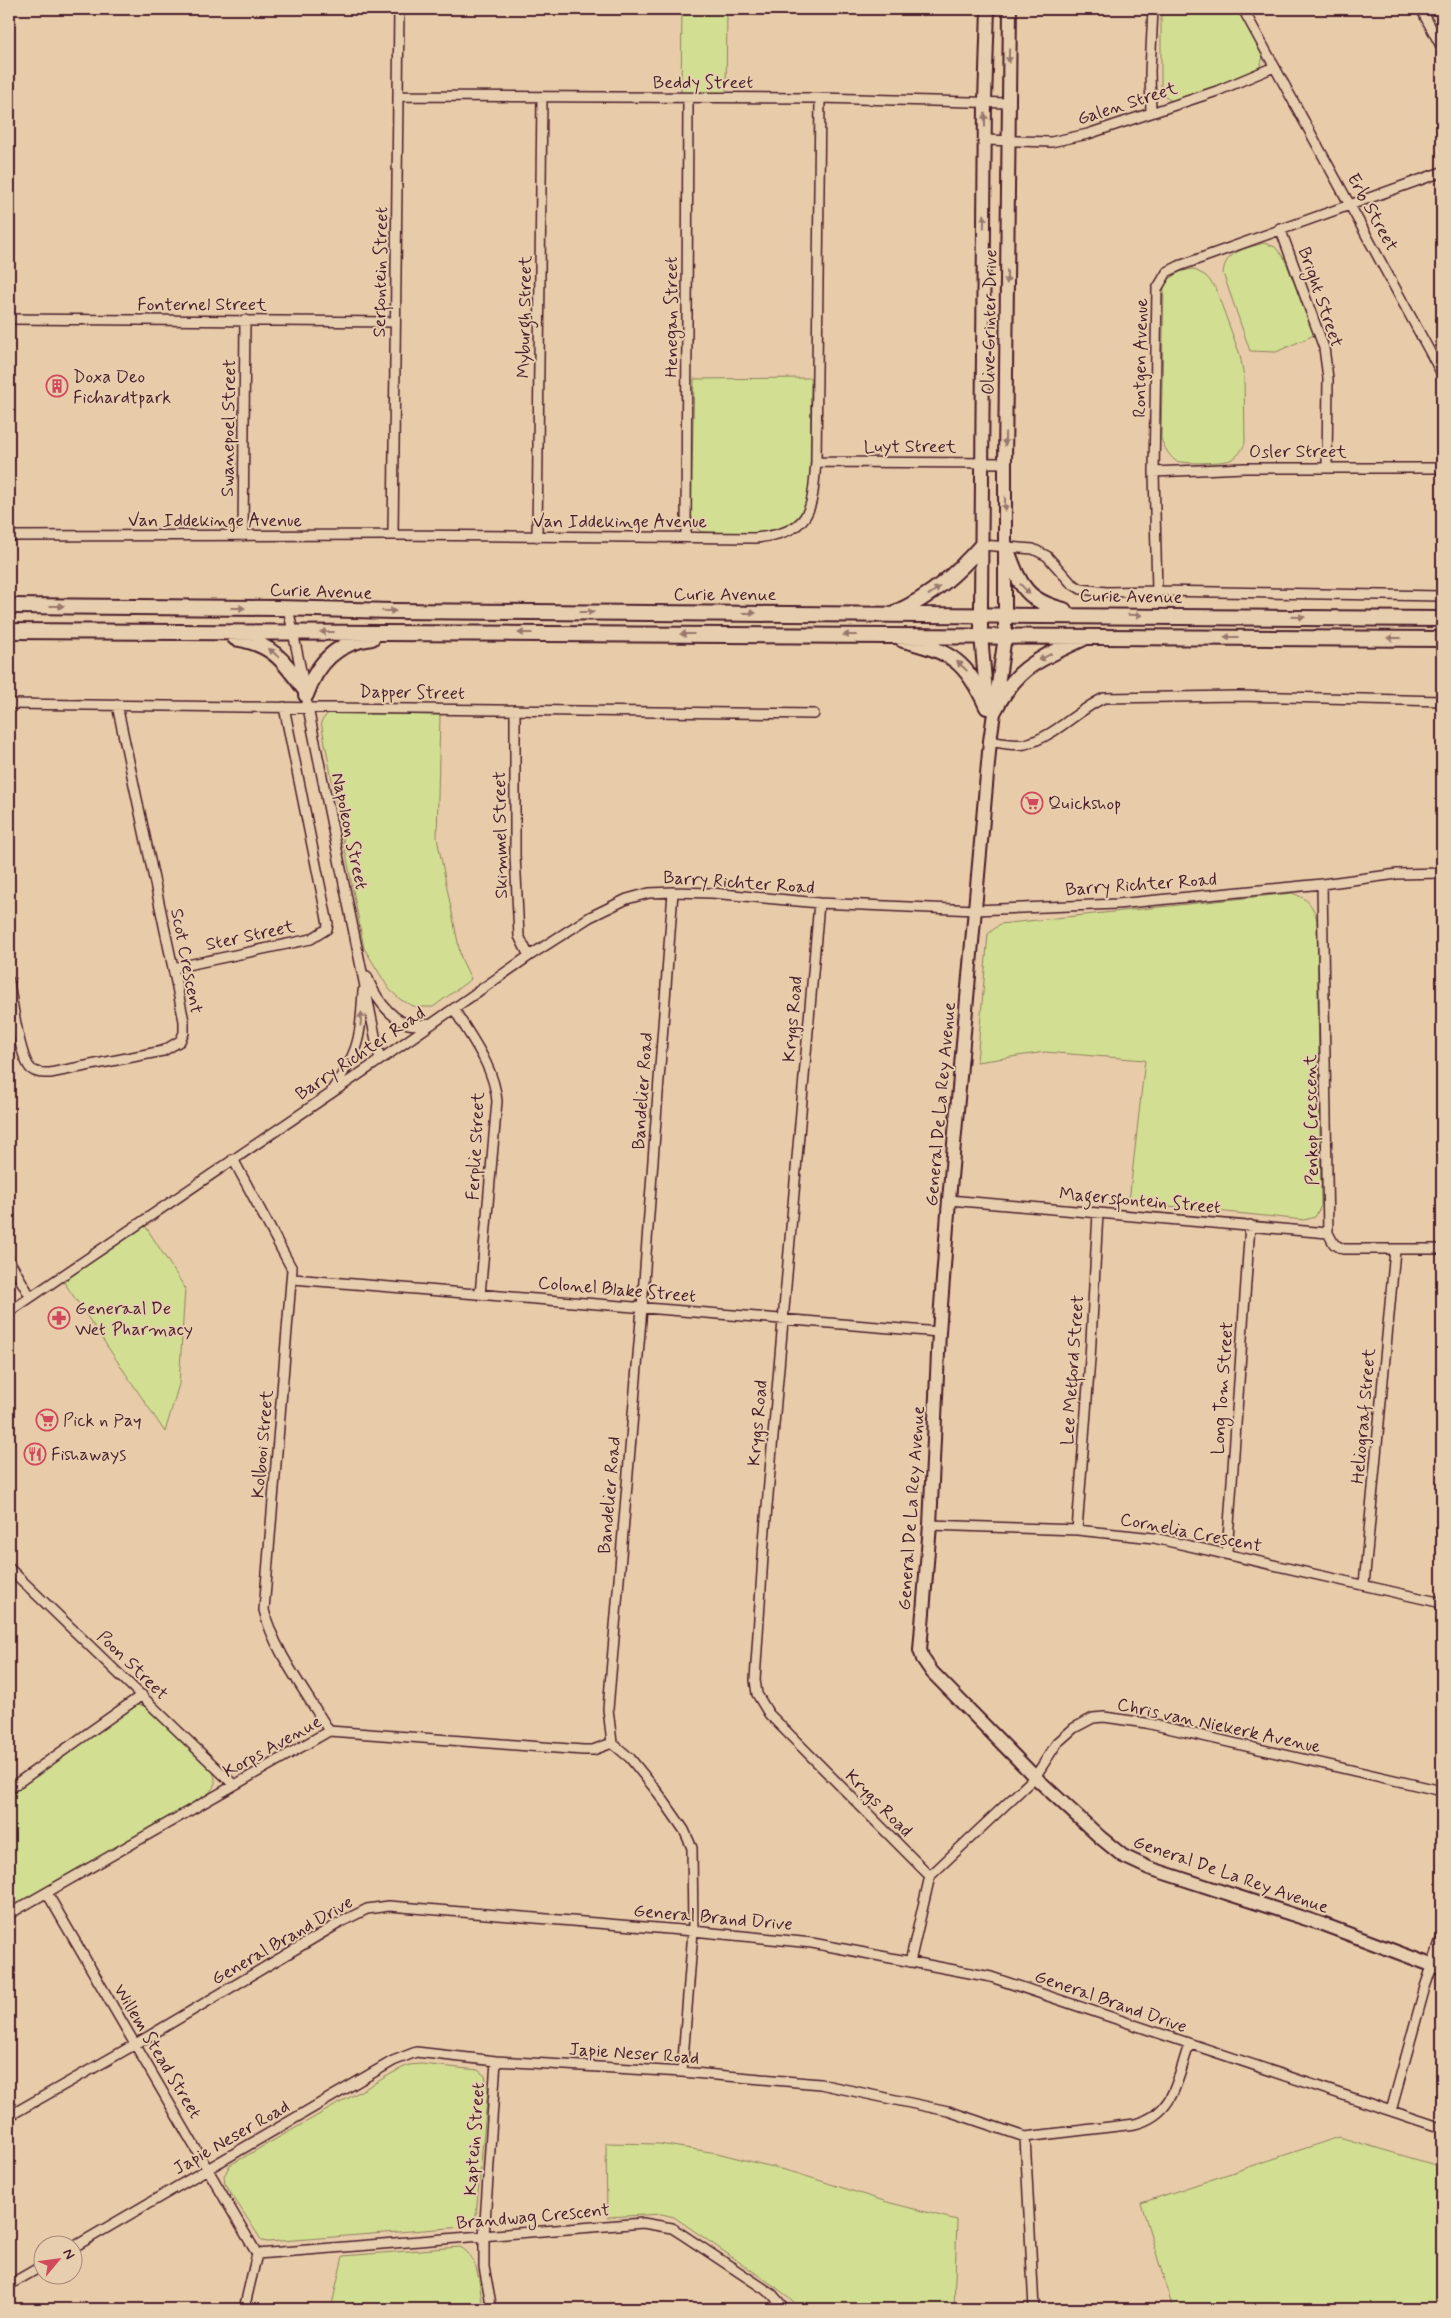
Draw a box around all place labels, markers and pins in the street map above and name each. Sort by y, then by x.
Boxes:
place label: Doxa Deo Fichardtpark [73,365,171,410]
building icon: Doxa Deo Fichardtpark [45,374,69,398]
supermarket icon: Quickshop [1020,791,1044,815]
place label: Quickshop [1048,792,1121,816]
place label: Generaal De Wet Pharmacy [75,1297,193,1342]
pharmacy icon: Generaal De Wet Pharmacy [47,1306,71,1330]
supermarket icon: Pick n Pay [35,1408,59,1432]
place label: Pick n Pay [63,1409,141,1433]
restaurant icon: Fishaways [23,1442,47,1466]
place label: Fishaways [51,1443,126,1467]

